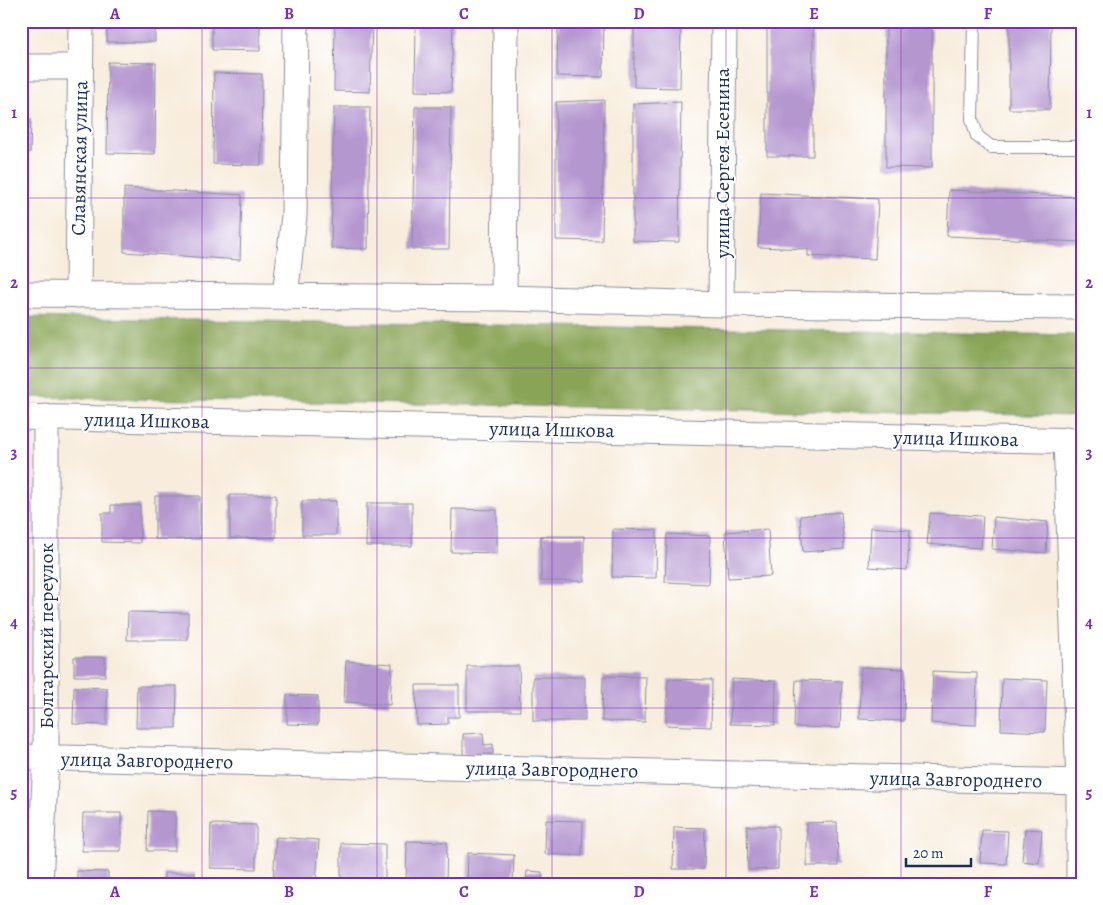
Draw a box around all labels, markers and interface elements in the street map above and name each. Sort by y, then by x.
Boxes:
text: A [109,3,121,25]
text: B [284,3,294,25]
text: C [459,3,469,25]
text: D [633,3,645,25]
text: E [809,3,819,25]
text: F [984,3,993,25]
street label: улица Сергея Есенина [709,67,736,259]
street label: Славянская улица [65,80,94,236]
text: 1 [11,102,17,124]
text: 1 [1086,102,1092,124]
text: 2 [10,272,18,294]
text: 2 [1085,272,1093,294]
street label: улица Ишкова [83,406,211,435]
street label: улица Ишкова [488,415,616,444]
street label: улица Ишкова [892,424,1020,453]
text: 3 [11,442,18,464]
text: 3 [1086,442,1093,464]
street label: Болгарский переулок [33,543,60,729]
text: 4 [10,612,18,634]
text: 4 [1085,612,1093,634]
street label: улица Завгороднего [60,745,233,776]
street label: улица Завгороднего [465,754,638,785]
street label: улица Завгороднего [869,764,1042,795]
text: 5 [11,782,18,804]
text: 5 [1086,782,1093,804]
scale bar [906,835,970,867]
text: 20 m [913,843,944,863]
text: A [109,881,121,903]
text: B [284,881,294,903]
text: C [459,881,469,903]
text: D [633,881,645,903]
text: E [809,881,819,903]
text: F [984,881,993,903]

